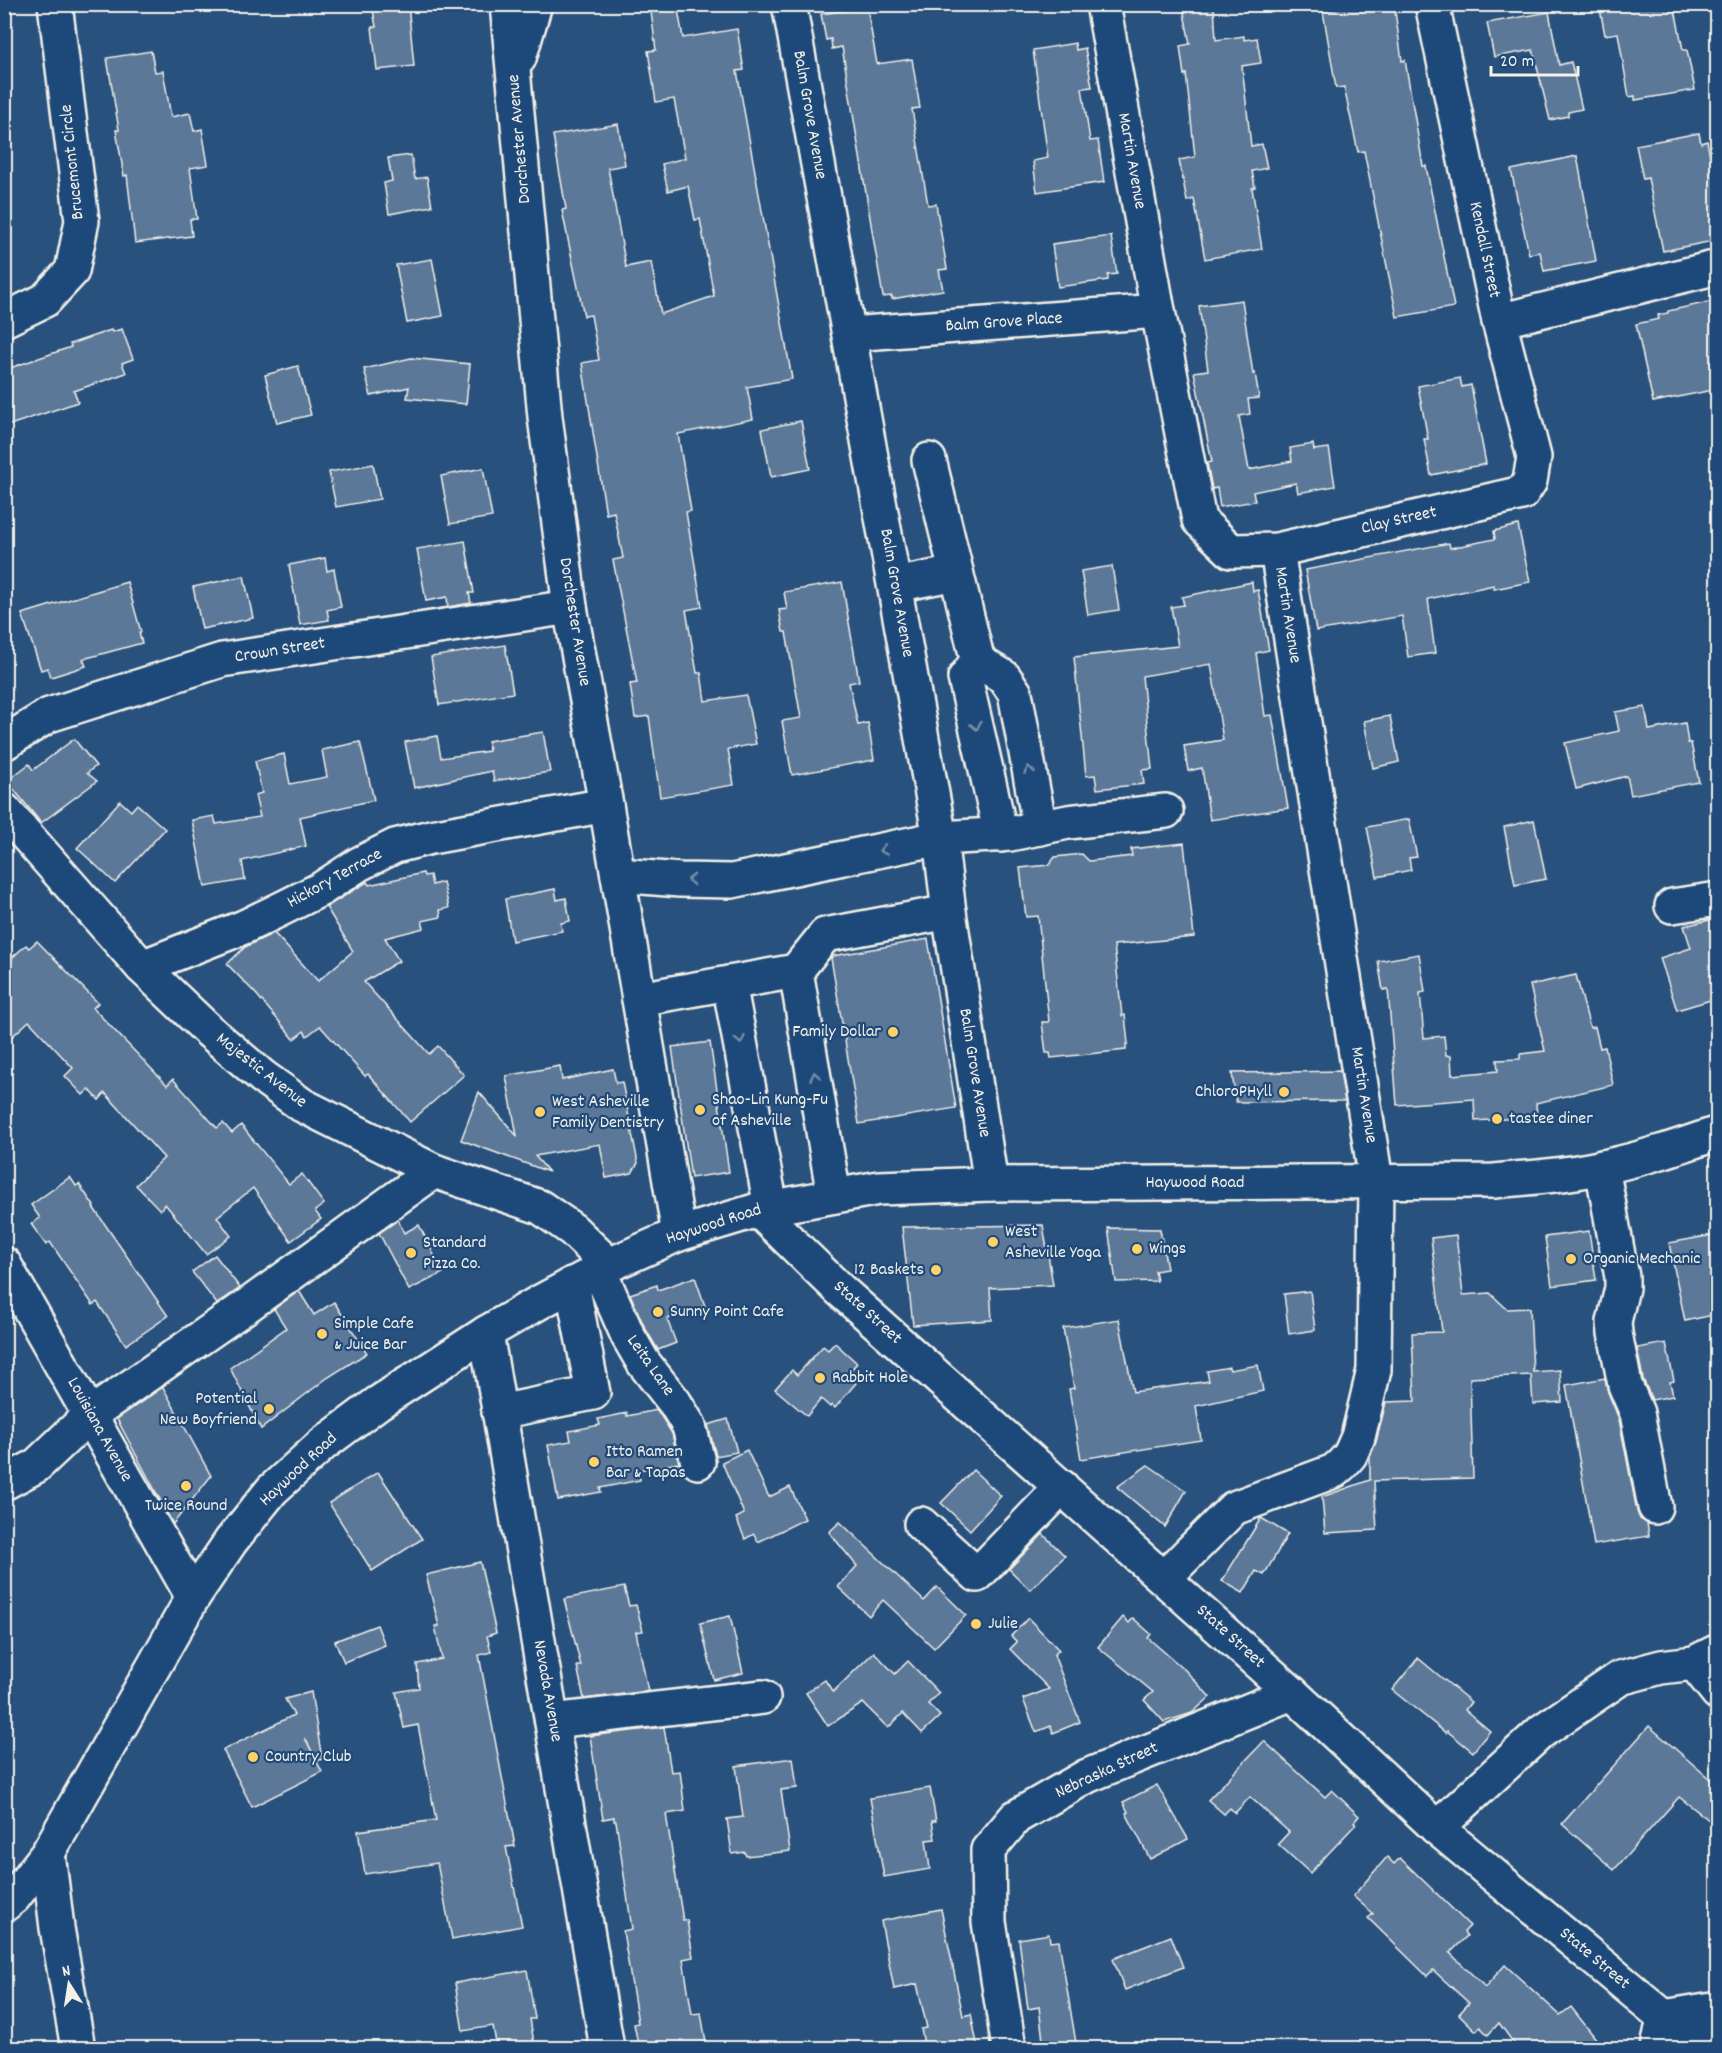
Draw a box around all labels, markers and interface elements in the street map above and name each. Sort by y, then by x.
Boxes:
scale bar [1491,39,1578,77]
street label: Balm Grove Avenue [785,49,833,181]
text: 20 m [1500,50,1534,75]
street label: Dorchester Avenue [502,73,538,205]
street label: Brucemont Circle [55,103,91,221]
street label: Martin Avenue [1110,111,1152,211]
street label: Kendall Street [1462,200,1506,301]
street label: Balm Grove Place [945,306,1063,340]
street label: Clay Street [1359,500,1440,542]
street label: Balm Grove Avenue [872,527,920,659]
street label: Dorchester Avenue [552,556,596,688]
street label: Martin Avenue [1267,565,1307,665]
street label: Crown Street [233,631,327,670]
one-way arrow [969,721,982,731]
one-way arrow [1023,765,1036,775]
street label: Hickory Terrace [283,843,387,915]
one-way arrow [878,843,888,856]
one-way arrow [686,874,695,886]
street label: Balm Grove Avenue [951,1007,997,1139]
place label: Family Dollar [792,1020,881,1045]
marker: Family Dollar [886,1025,900,1039]
street label: Majestic Avenue [210,1027,312,1115]
one-way arrow [733,1035,746,1045]
street label: Martin Avenue [1343,1045,1383,1145]
one-way arrow [809,1071,821,1081]
place label: ChloroPHyll [1195,1080,1273,1105]
marker: ChloroPHyll [1277,1085,1291,1099]
place label: Shao-Lin Kung-Fu of Asheville [712,1088,828,1134]
place label: West Asheville Family Dentistry [552,1090,664,1136]
marker: Shao-Lin Kung-Fu of Asheville [693,1103,707,1117]
marker: West Asheville Family Dentistry [533,1105,547,1119]
place label: tastee diner [1509,1107,1593,1132]
marker: tastee diner [1490,1112,1504,1126]
street label: Haywood Road [1146,1171,1244,1196]
street label: Haywood Road [663,1198,765,1252]
place label: West Asheville Yoga [1005,1220,1101,1266]
place label: Standard Pizza Co. [423,1231,486,1277]
marker: West Asheville Yoga [986,1235,1000,1249]
place label: Wings [1149,1237,1186,1262]
marker: Wings [1130,1242,1144,1256]
marker: Standard Pizza Co. [404,1246,418,1260]
place label: Organic Mechanic [1583,1247,1701,1272]
marker: Organic Mechanic [1564,1252,1578,1266]
place label: 12 Baskets [854,1258,924,1283]
marker: 12 Baskets [929,1263,943,1277]
street label: State Street [827,1275,907,1351]
place label: Sunny Point Cafe [670,1300,784,1325]
marker: Sunny Point Cafe [651,1305,665,1319]
place label: Simple Cafe & Juice Bar [334,1312,414,1358]
marker: Simple Cafe & Juice Bar [315,1327,329,1341]
street label: Leita Lane [620,1330,680,1402]
place label: Rabbit Hole [832,1366,908,1391]
marker: Rabbit Hole [813,1371,827,1385]
street label: Louisiana Avenue [60,1373,138,1487]
place label: Potential New Boyfriend [160,1387,258,1433]
marker: Potential New Boyfriend [262,1402,276,1416]
street label: Haywood Road [254,1427,344,1513]
place label: Itto Ramen Bar & Tapas [606,1440,686,1486]
marker: Itto Ramen Bar & Tapas [587,1455,601,1469]
marker: Twice Round [179,1479,193,1493]
place label: Twice Round [145,1494,227,1519]
street label: State Street [1190,1599,1270,1675]
place label: Julie [988,1612,1018,1637]
marker: Julie [969,1617,983,1631]
street label: Nevada Avenue [526,1638,568,1744]
street label: Nebraska Street [1051,1736,1163,1806]
place label: Country Club [265,1745,352,1770]
marker: Country Club [246,1750,260,1764]
street label: State Street [1553,1922,1635,1996]
north arrow [39,1954,99,2014]
text: N [60,1960,73,1984]

